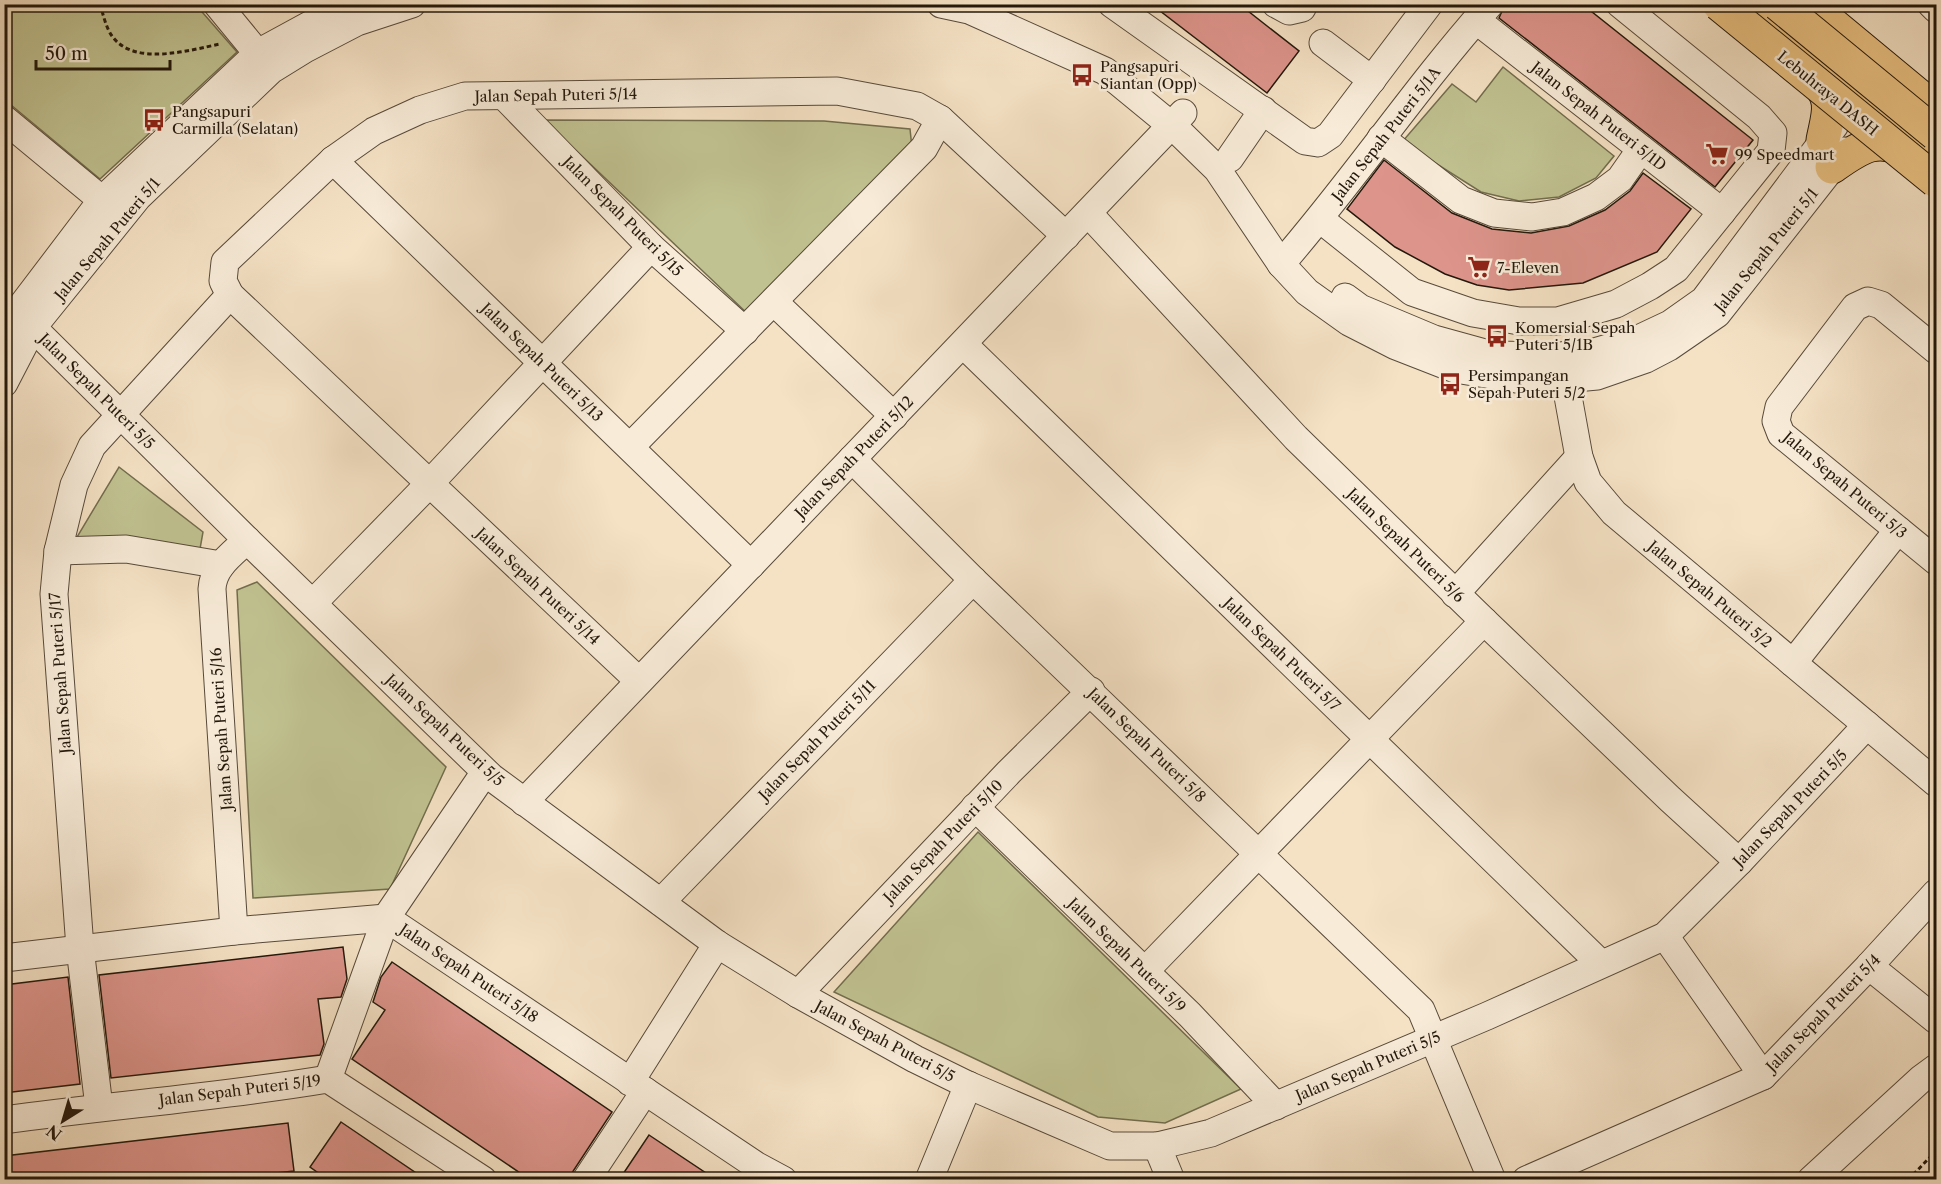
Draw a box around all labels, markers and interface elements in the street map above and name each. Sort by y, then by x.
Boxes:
scale bar [36,33,170,71]
text: 50 m [45,43,88,65]
street label: Lebuhraya DASH [1774,47,1882,139]
street label: Jalan Sepah Puteri 5/1D [1526,56,1670,175]
place label: Pangsapuri Siantan (Opp) [1100,57,1197,93]
bus stop icon: Pangsapuri Siantan (Opp) [1069,62,1095,88]
street label: Jalan Sepah Puteri 5/1A [1326,62,1445,207]
street label: Jalan Sepah Puteri 5/14 [472,84,638,106]
place label: Pangsapuri Carmilla (Selatan) [172,102,298,138]
bus stop icon: Pangsapuri Carmilla (Selatan) [141,107,167,133]
supermarket icon: 99 Speedmart [1704,141,1730,167]
place label: 99 Speedmart [1735,145,1835,164]
street label: Jalan Sepah Puteri 5/15 [557,150,687,280]
street label: Jalan Sepah Puteri 5/1 [49,173,164,306]
street label: Jalan Sepah Puteri 5/1 [1709,184,1822,317]
supermarket icon: 7-Eleven [1466,254,1492,280]
place label: 7-Eleven [1497,258,1560,277]
street label: Jalan Sepah Puteri 5/13 [476,297,607,425]
place label: Komersial Sepah Puteri 5/1B [1515,318,1636,354]
bus stop icon: Komersial Sepah Puteri 5/1B [1484,323,1510,349]
street label: Jalan Sepah Puteri 5/5 [34,328,159,453]
place label: Persimpangan Sepah Puteri 5/2 [1468,366,1586,402]
bus stop icon: Persimpangan Sepah Puteri 5/2 [1437,371,1463,397]
street label: Jalan Sepah Puteri 5/12 [789,392,917,524]
street label: Jalan Sepah Puteri 5/3 [1778,426,1911,542]
street label: Jalan Sepah Puteri 5/6 [1342,482,1469,606]
street label: Jalan Sepah Puteri 5/14 [471,522,604,648]
street label: Jalan Sepah Puteri 5/2 [1642,535,1776,652]
street label: Jalan Sepah Puteri 5/17 [45,591,75,756]
street label: Jalan Sepah Puteri 5/7 [1218,592,1345,715]
street label: Jalan Sepah Puteri 5/16 [206,647,236,813]
street label: Jalan Sepah Puteri 5/5 [380,669,508,790]
street label: Jalan Sepah Puteri 5/11 [753,675,880,806]
street label: Jalan Sepah Puteri 5/8 [1083,682,1210,806]
street label: Jalan Sepah Puteri 5/5 [1728,745,1851,872]
street label: Jalan Sepah Puteri 5/10 [878,776,1007,908]
street label: Jalan Sepah Puteri 5/9 [1063,892,1190,1016]
street label: Jalan Sepah Puteri 5/18 [394,918,542,1027]
street label: Jalan Sepah Puteri 5/4 [1761,950,1884,1077]
street label: Jalan Sepah Puteri 5/5 [810,995,958,1086]
street label: Jalan Sepah Puteri 5/5 [1291,1027,1443,1106]
street label: Jalan Sepah Puteri 5/19 [156,1071,322,1110]
north arrow [33,1091,93,1151]
text: N [42,1121,66,1145]

